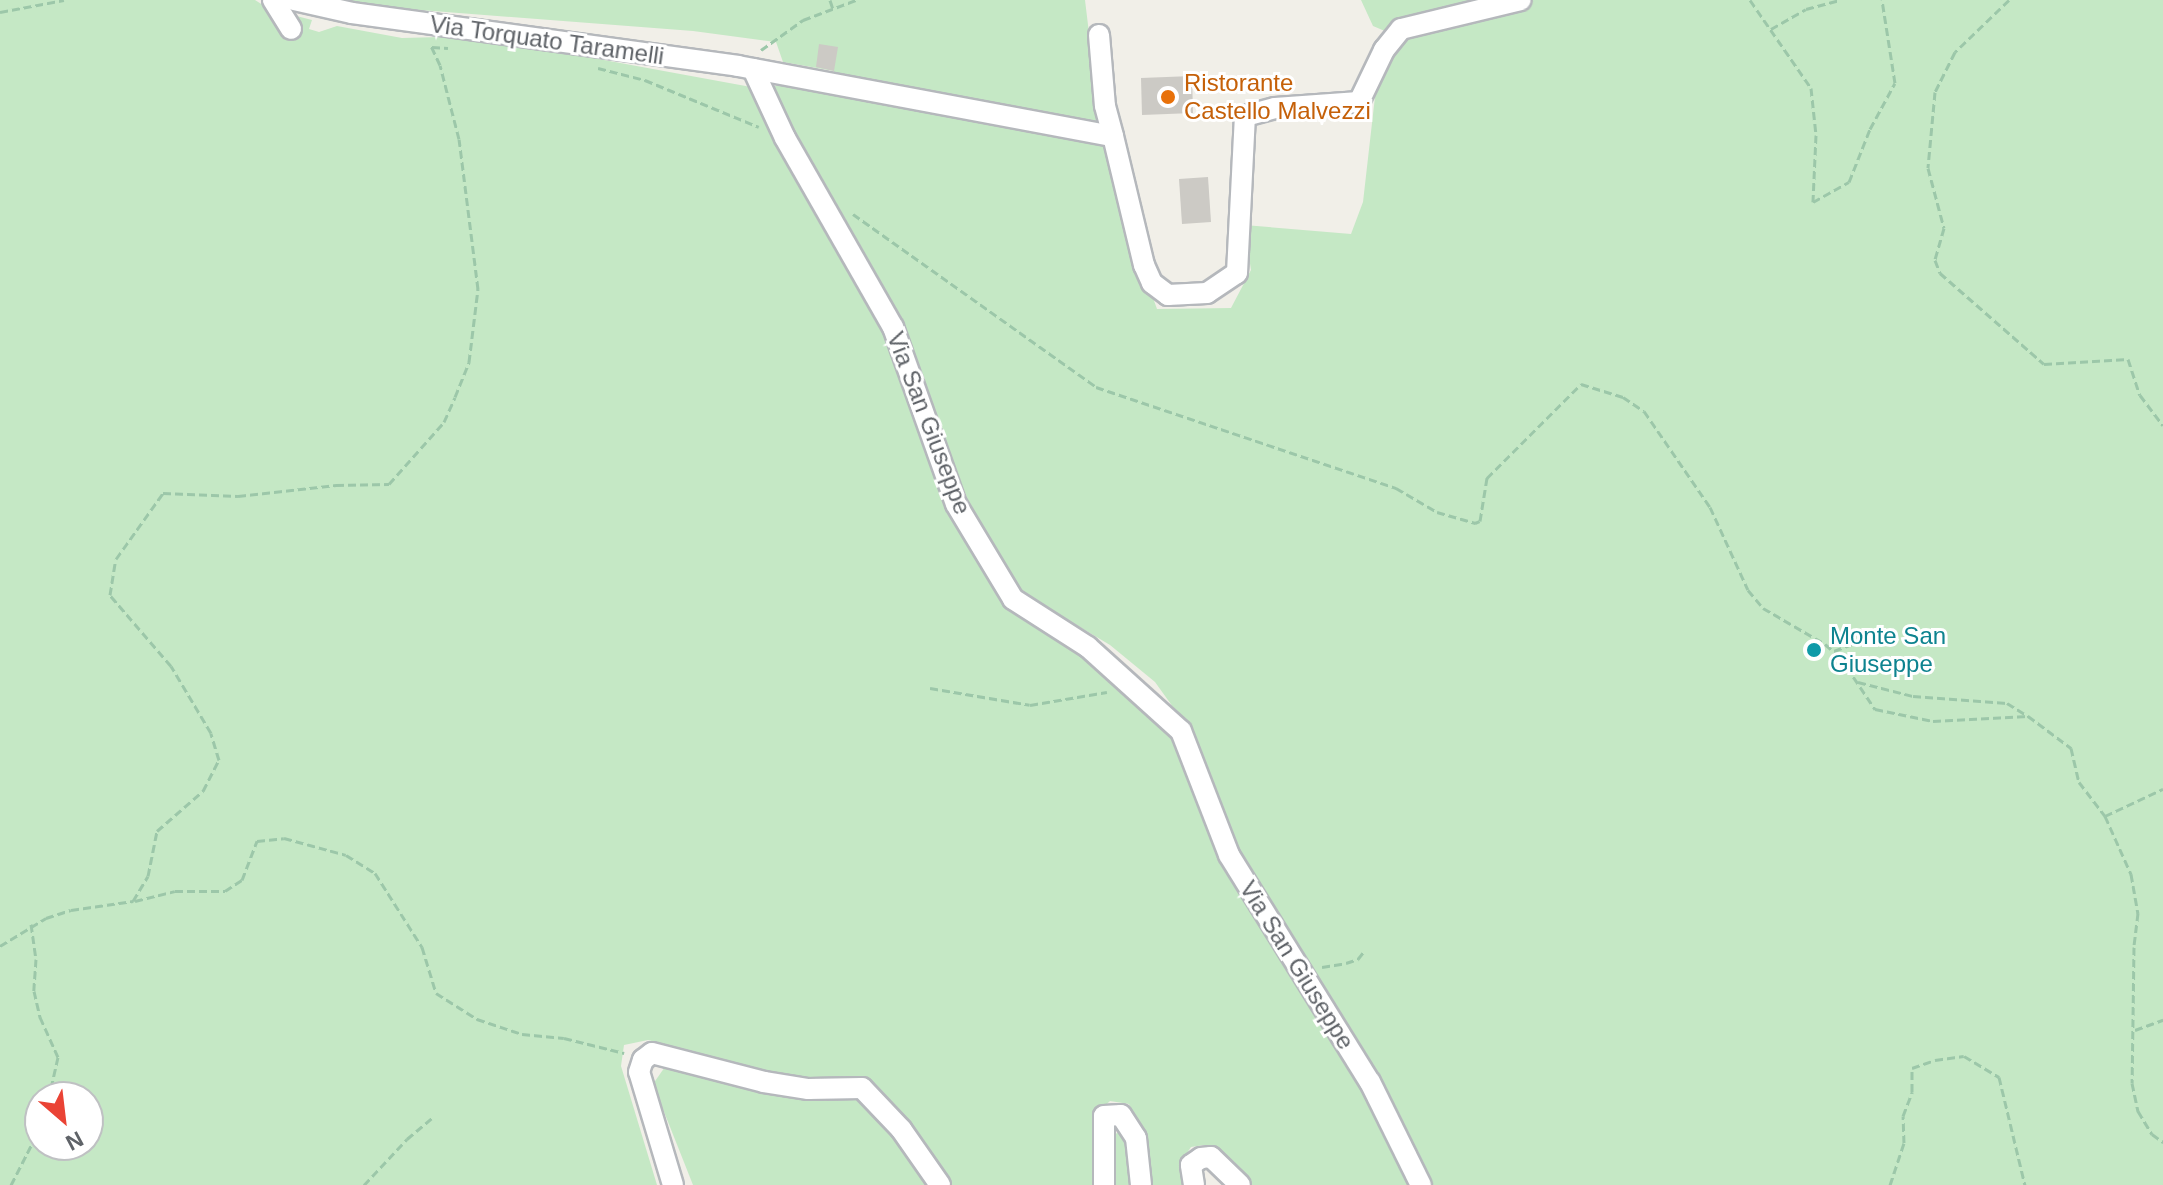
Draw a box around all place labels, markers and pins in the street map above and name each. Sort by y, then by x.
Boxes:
place label: Ristorante Castello Malvezzi [1184,69,1371,125]
marker: Ristorante Castello Malvezzi [1159,88,1177,106]
place label: Monte San Giuseppe [1830,622,1946,678]
marker: Monte San Giuseppe [1805,641,1823,659]

